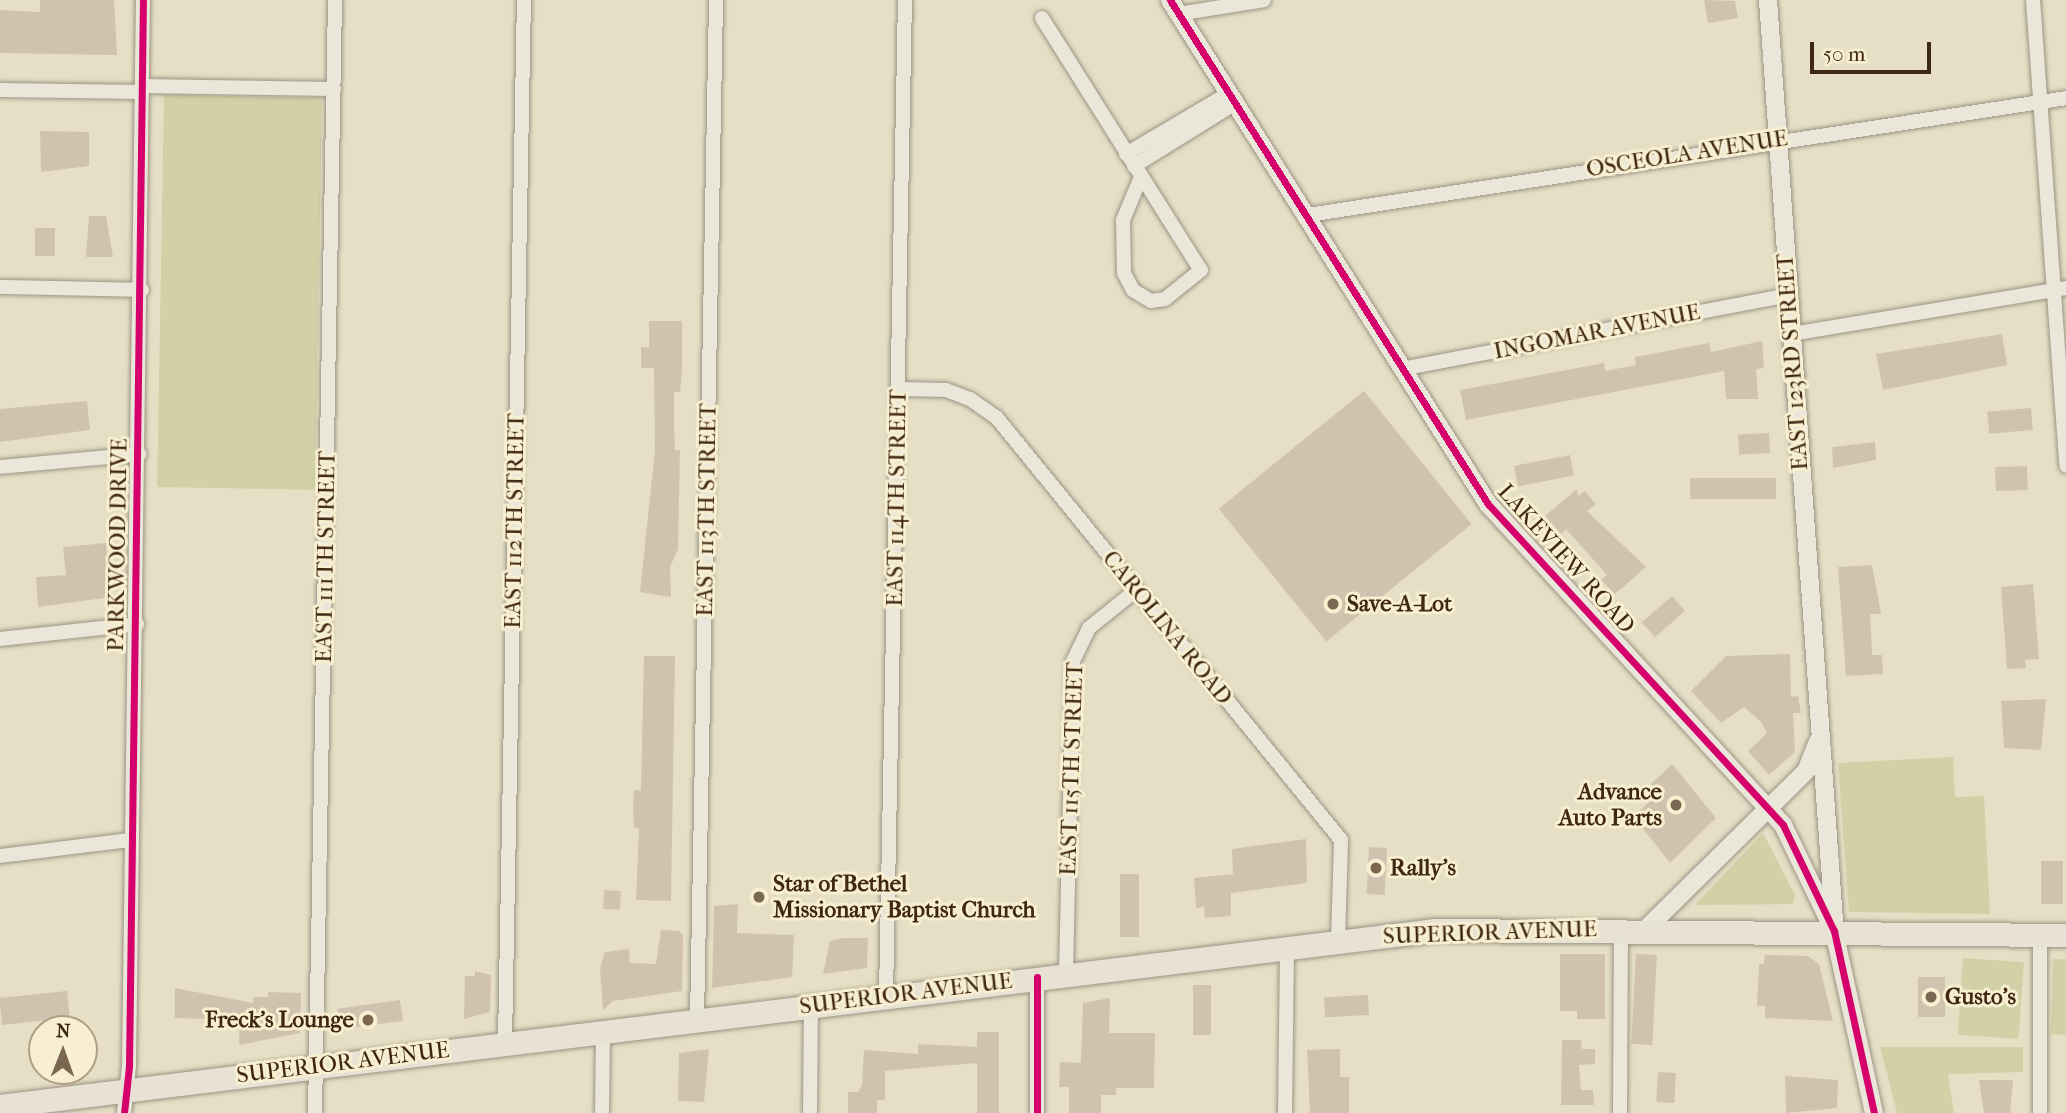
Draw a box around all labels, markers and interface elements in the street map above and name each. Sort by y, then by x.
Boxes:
scale bar [1814,28,1935,72]
text: 50 m [1823,42,1866,66]
street label: OSCEOLA AVENUE [1584,124,1790,184]
street label: EAST 123RD STREET [1772,253,1814,471]
street label: INGOMAR AVENUE [1491,298,1703,366]
street label: EAST 114TH STREET [881,389,913,607]
street label: EAST 113TH STREET [691,403,723,617]
street label: EAST 112TH STREET [499,413,531,629]
street label: PARKWOOD DRIVE [102,438,134,652]
street label: EAST 111TH STREET [310,451,342,663]
street label: LAKEVIEW ROAD [1492,479,1640,639]
street label: CAROLINA ROAD [1096,545,1238,711]
place label: Save-A-Lot [1347,590,1452,618]
marker: Save-A-Lot [1325,596,1341,612]
street label: EAST 115TH STREET [1054,662,1090,876]
place label: Advance Auto Parts [1559,778,1662,832]
marker: Advance Auto Parts [1668,797,1684,813]
place label: Rally's [1390,854,1456,882]
marker: Rally's [1368,860,1384,876]
place label: Star of Bethel Missionary Baptist Church [773,870,1035,924]
marker: Star of Bethel Missionary Baptist Church [751,889,767,905]
street label: SUPERIOR AVENUE [1382,915,1598,951]
street label: SUPERIOR AVENUE [798,967,1014,1021]
place label: Gusto's [1945,983,2016,1011]
marker: Gusto's [1923,989,1939,1005]
place label: Freck's Lounge [205,1006,354,1034]
marker: Freck's Lounge [360,1012,376,1028]
north arrow [28,1015,98,1085]
text: N [56,1020,71,1042]
street label: SUPERIOR AVENUE [235,1036,451,1090]

